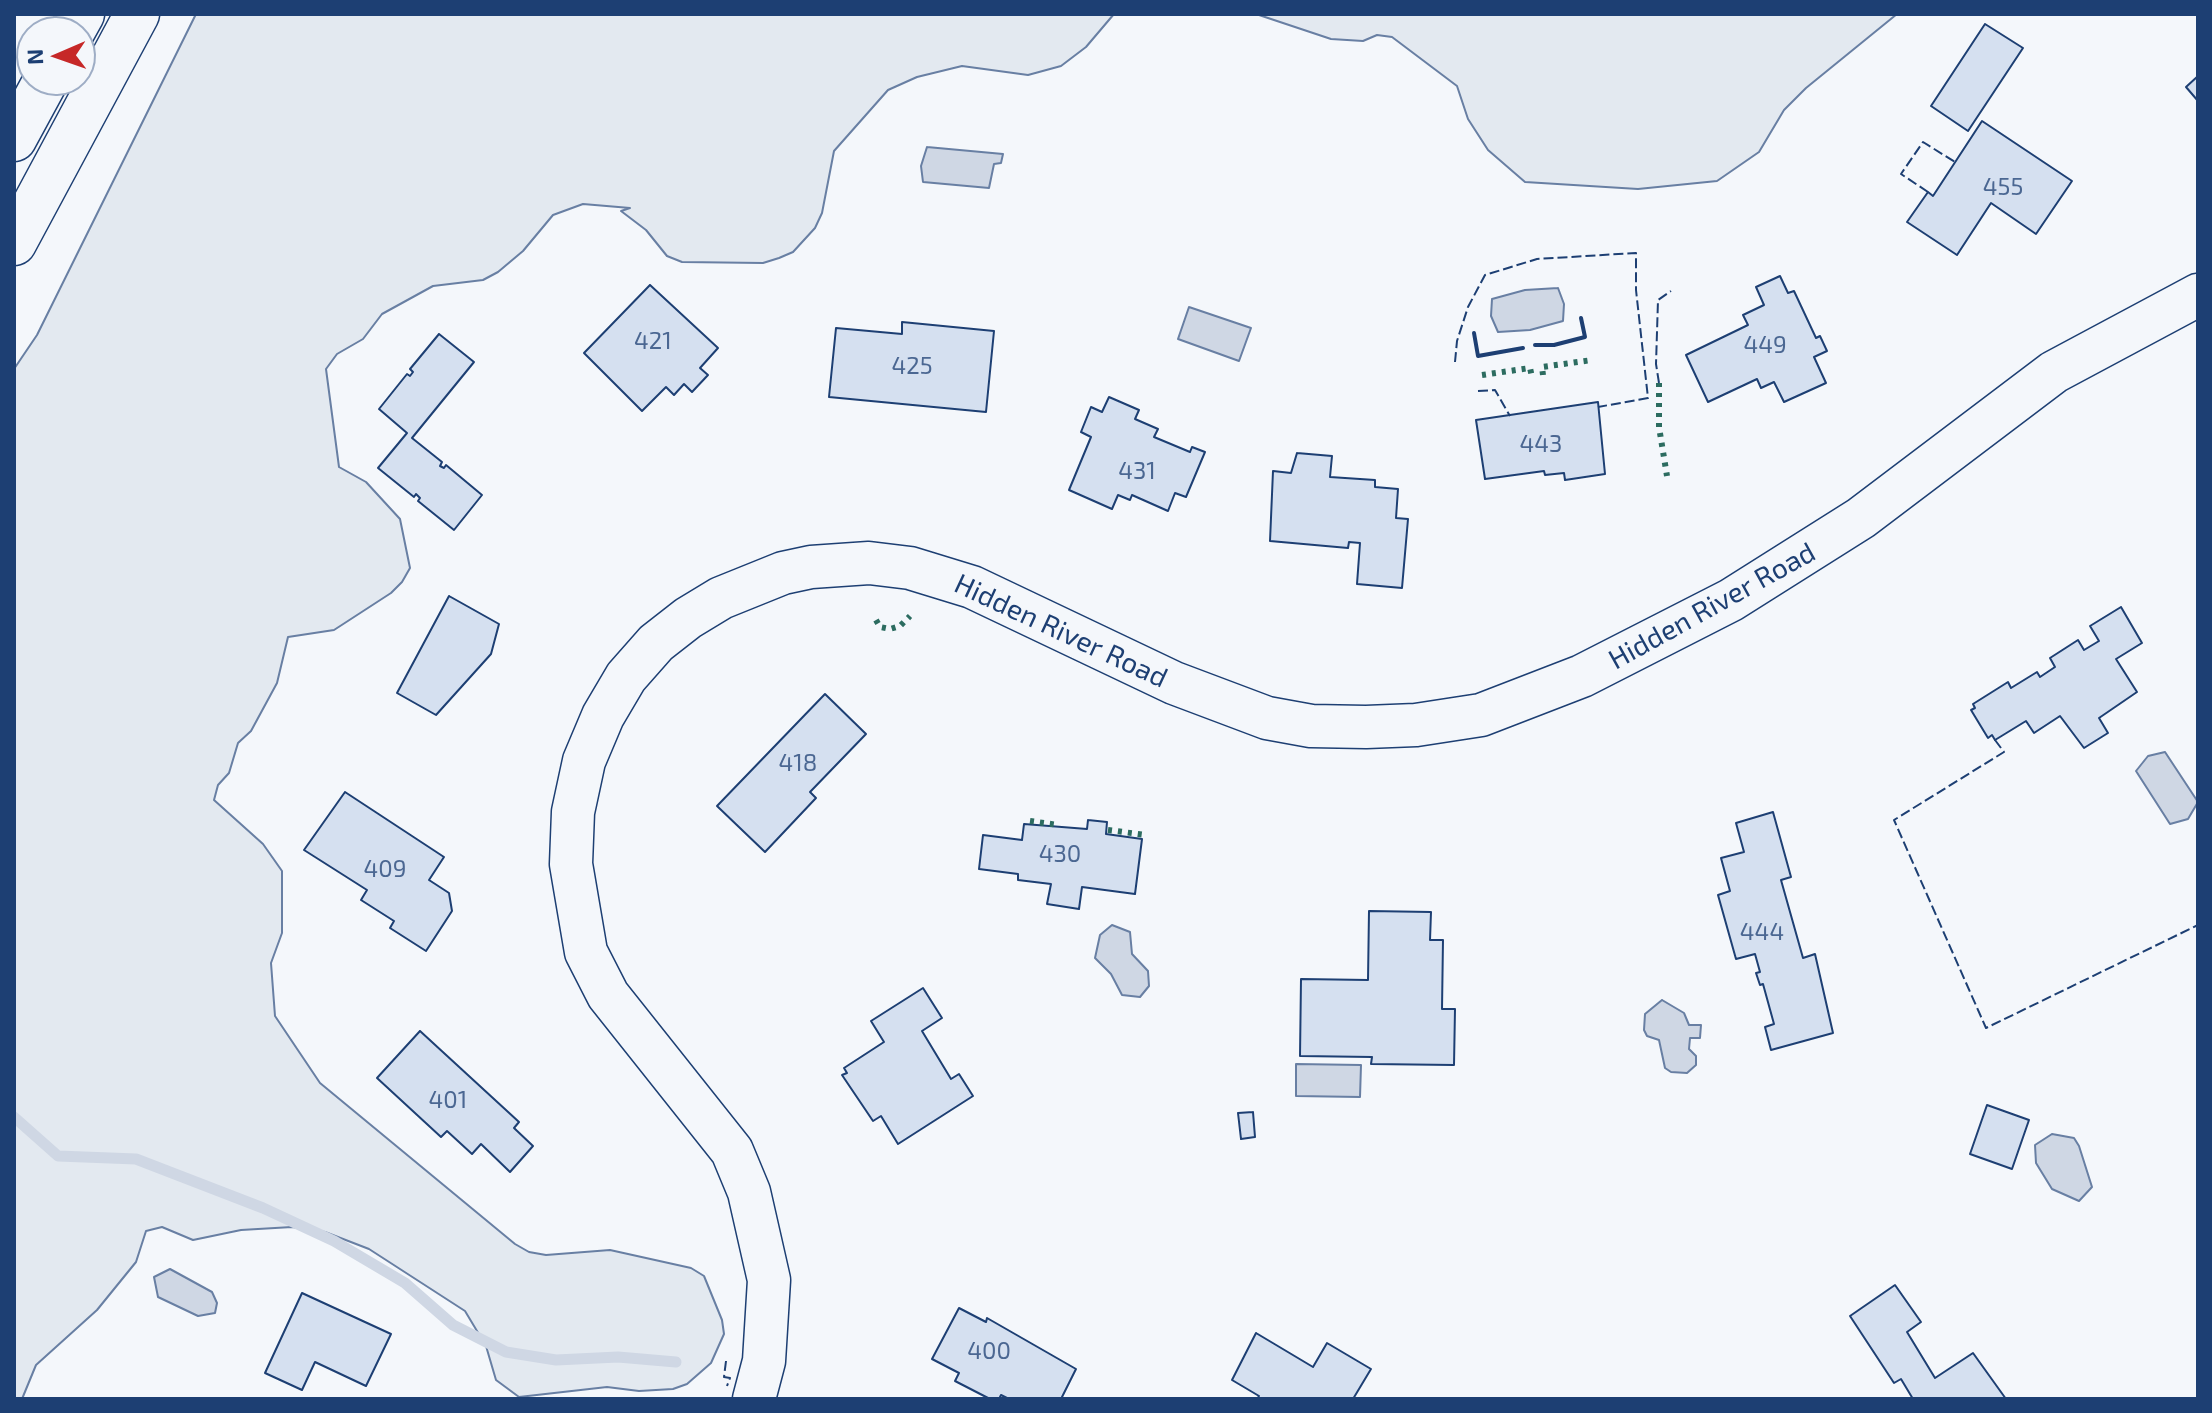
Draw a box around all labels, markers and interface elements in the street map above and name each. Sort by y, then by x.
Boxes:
north arrow [16,16,96,96]
text: N [21,48,47,65]
house number: 455 [1983,173,2023,201]
house number: 421 [634,327,672,355]
house number: 449 [1743,331,1787,359]
house number: 425 [891,352,933,380]
house number: 443 [1520,430,1562,458]
house number: 431 [1118,457,1156,485]
street label: Hidden River Road [1603,535,1821,677]
street label: Hidden River Road [949,567,1173,695]
house number: 418 [779,749,817,777]
house number: 430 [1039,840,1081,868]
house number: 409 [364,855,406,883]
house number: 444 [1740,918,1784,946]
house number: 401 [429,1086,467,1114]
house number: 400 [967,1337,1011,1365]

